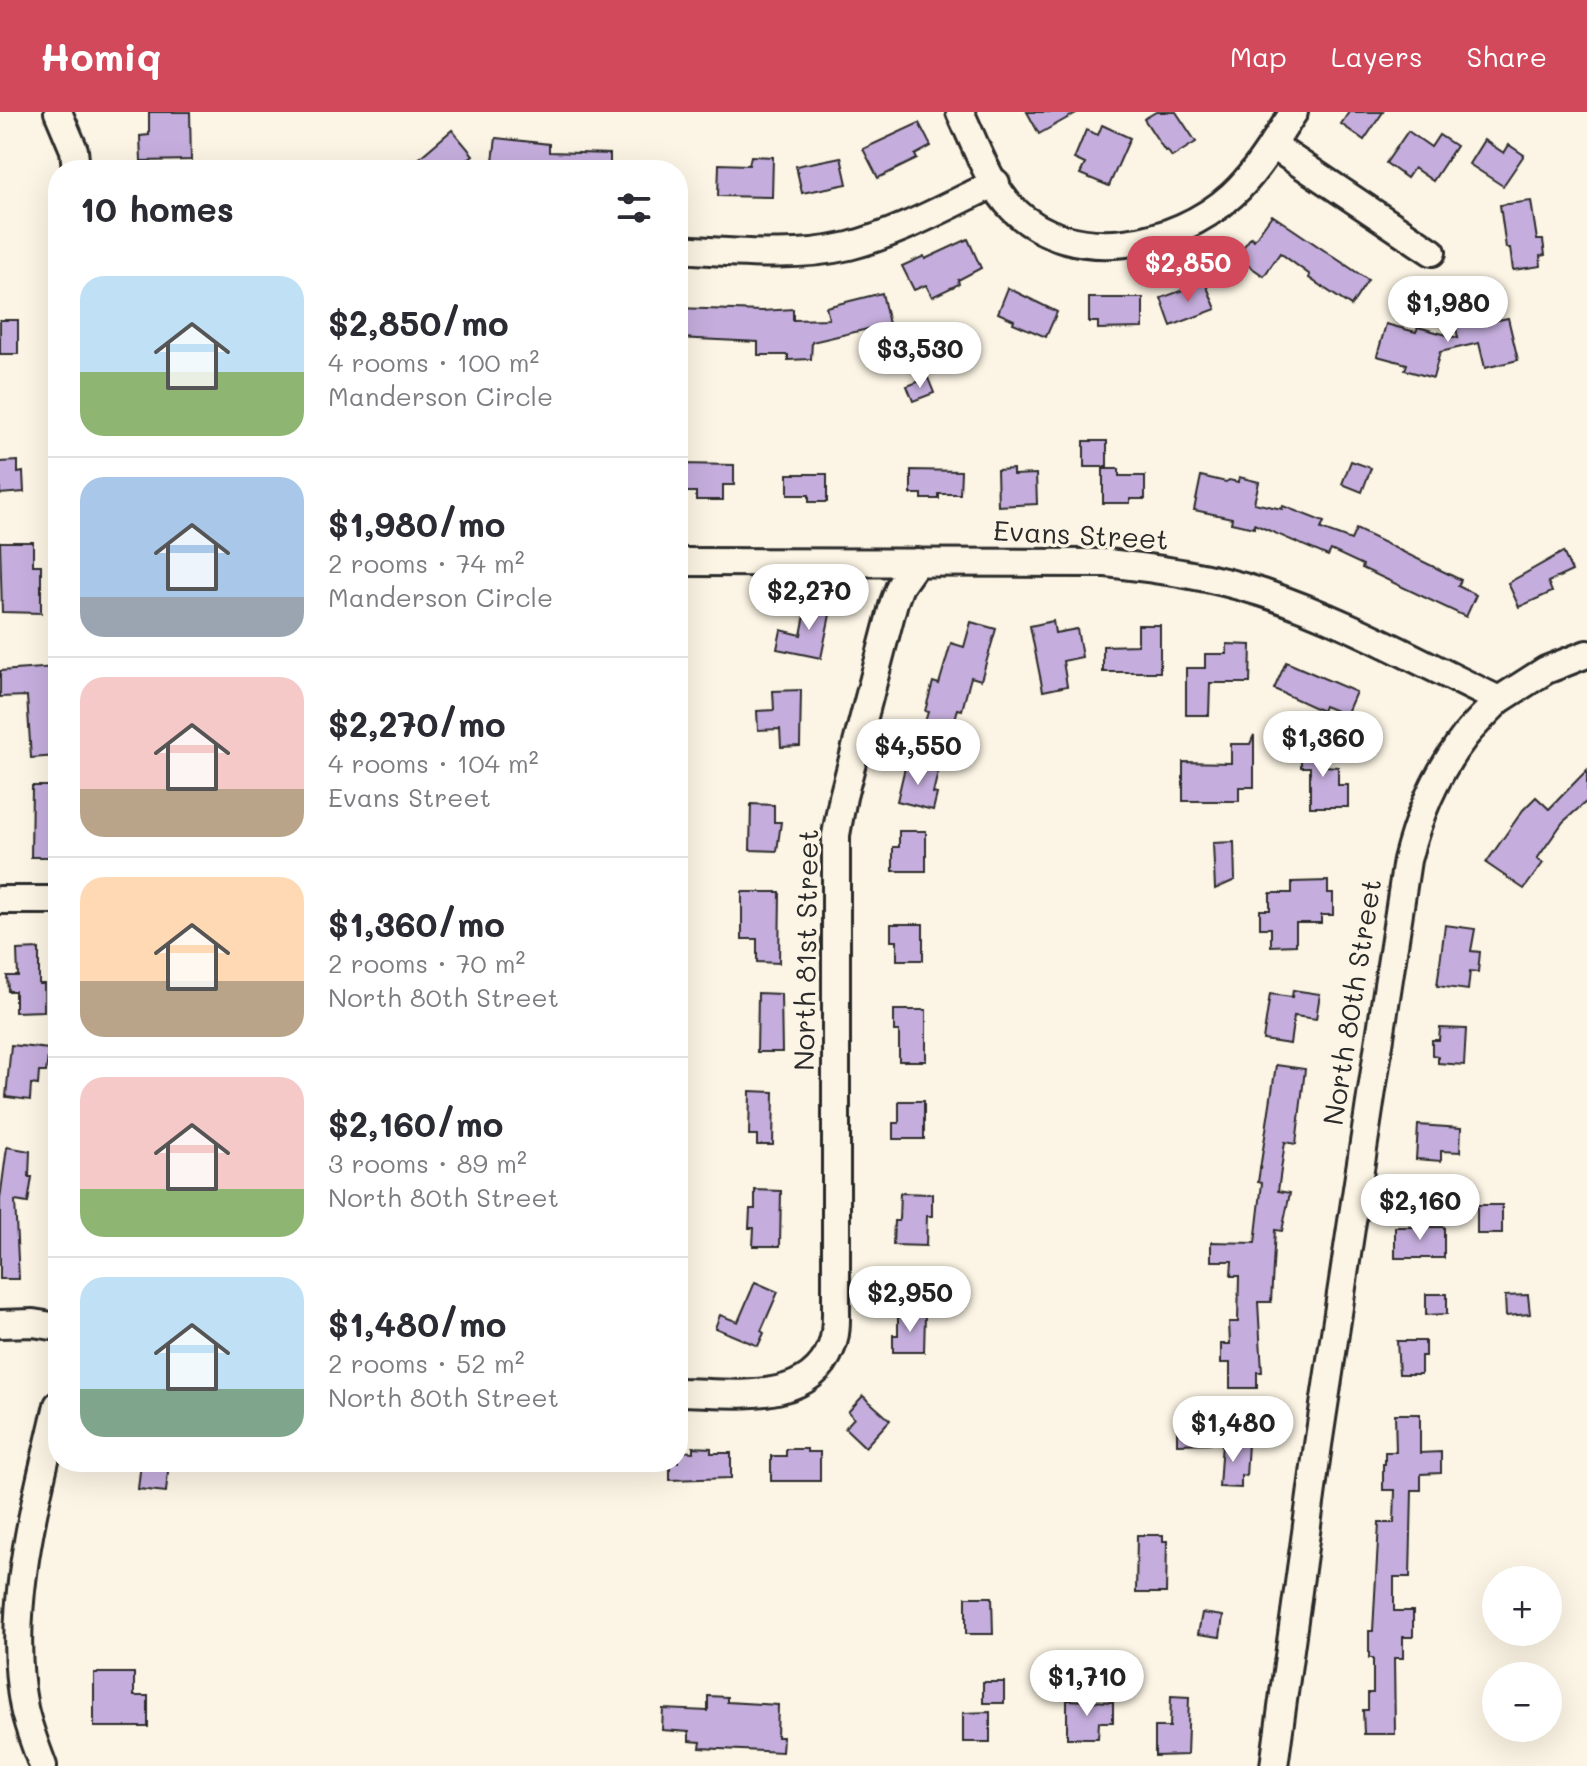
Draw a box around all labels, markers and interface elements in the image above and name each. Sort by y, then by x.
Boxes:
text: Homiq [40,31,161,81]
text: Map [1230,38,1287,74]
text: Layers [1331,38,1423,74]
text: Share [1467,38,1547,74]
text: 10 homes [80,186,234,231]
icon: filters [612,186,656,230]
pin: $2,850 [1123,236,1253,304]
text: $2,850 [1145,245,1231,279]
pin: $1,980 [1383,276,1513,344]
text: $1,980 [1406,285,1490,319]
text: $2,850/mo [328,300,509,345]
icon: home [144,308,240,404]
pin: $3,530 [855,322,985,390]
text: $3,530 [876,331,964,365]
text: 4 rooms · 100 m² [328,345,539,379]
text: Manderson Circle [328,379,553,413]
text: $1,980/mo [328,501,505,546]
icon: home [144,509,240,605]
street label: Evans Street [992,511,1170,557]
text: 2 rooms · 74 m² [328,546,525,580]
pin: $2,270 [744,564,874,632]
text: $2,270 [767,573,851,607]
text: Manderson Circle [328,580,553,614]
text: $2,270/mo [328,701,506,746]
icon: home [144,709,240,805]
pin: $1,360 [1258,711,1388,779]
pin: $4,550 [853,719,983,787]
text: $1,360 [1281,720,1365,754]
text: $4,550 [874,728,962,762]
text: 4 rooms · 104 m² [328,746,539,780]
text: Evans Street [328,780,491,814]
street label: North 81st Street [785,829,825,1071]
street label: North 80th Street [1314,876,1388,1128]
text: $1,360/mo [328,901,505,946]
icon: home [144,909,240,1005]
text: 2 rooms · 70 m² [328,946,525,980]
text: North 80th Street [328,980,559,1014]
text: $2,160/mo [328,1101,503,1146]
icon: home [144,1109,240,1205]
text: 3 rooms · 89 m² [328,1146,527,1180]
pin: $2,160 [1355,1174,1485,1242]
text: North 80th Street [328,1180,559,1214]
text: $2,160 [1379,1183,1461,1217]
pin: $2,950 [845,1266,975,1334]
text: $2,950 [867,1275,953,1309]
text: $1,480/mo [328,1301,507,1346]
icon: home [144,1309,240,1405]
text: 2 rooms · 52 m² [328,1346,525,1380]
text: North 80th Street [328,1380,559,1414]
pin: $1,480 [1168,1396,1298,1464]
text: $1,480 [1191,1405,1275,1439]
map controls [1482,1566,1562,1742]
button: + [1482,1566,1562,1646]
pin: $1,710 [1022,1650,1152,1718]
text: $1,710 [1048,1659,1126,1693]
button: − [1482,1662,1562,1742]

